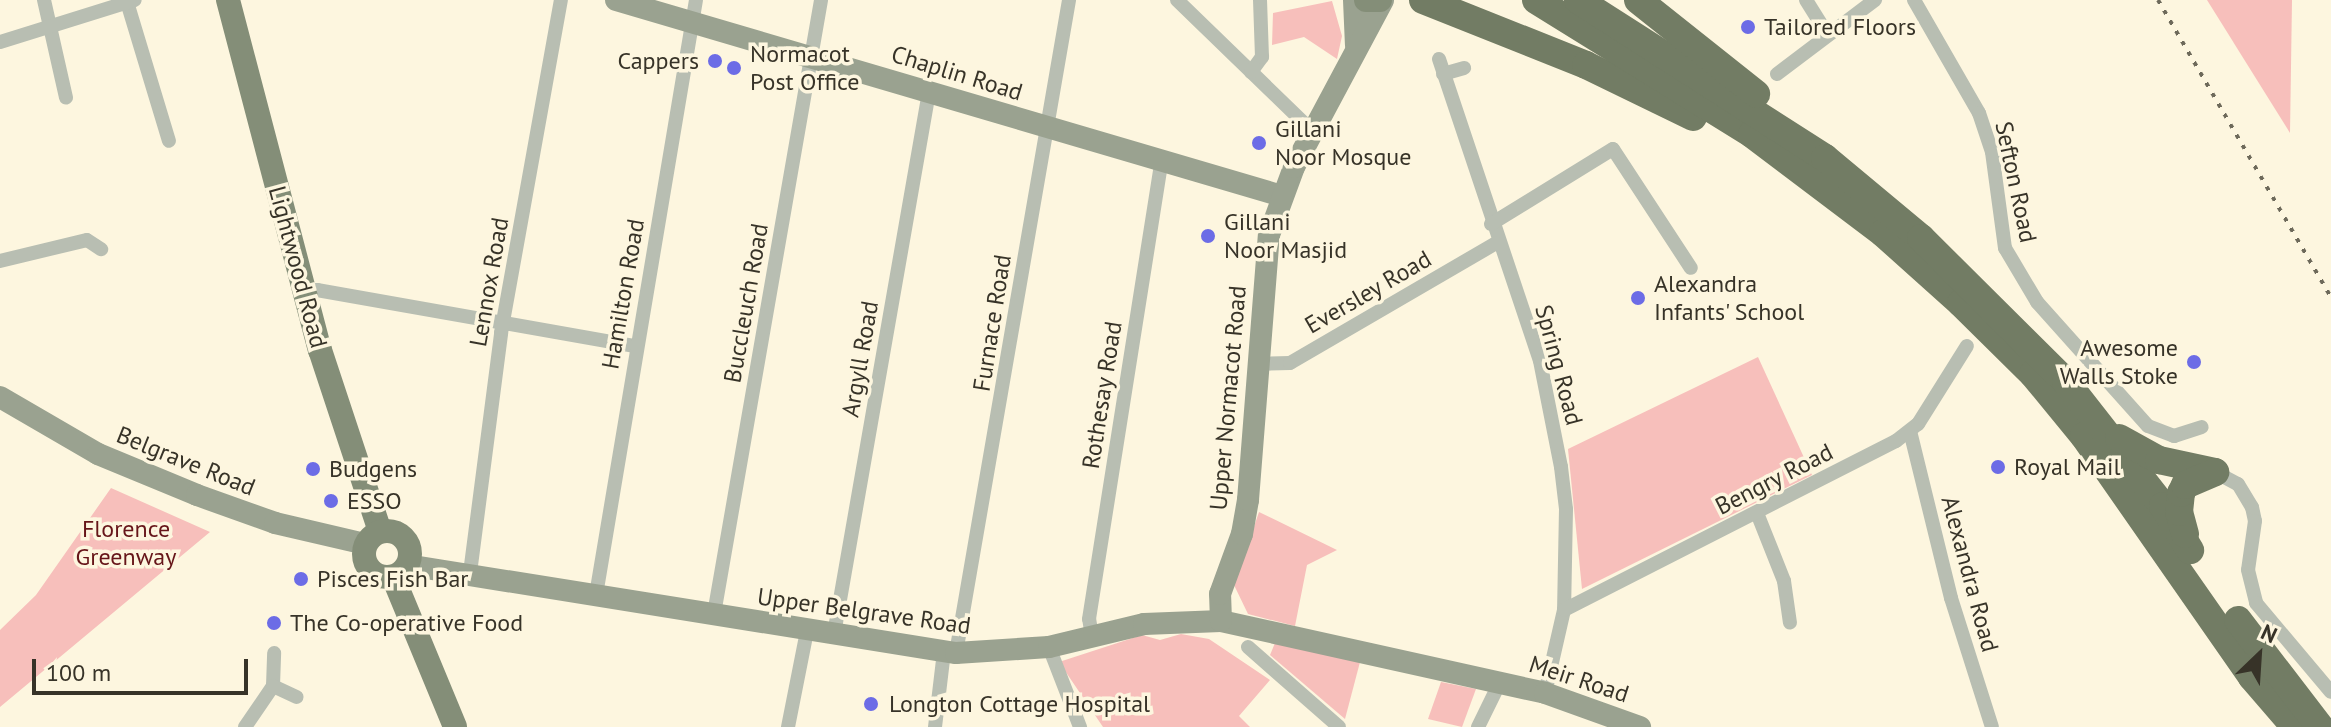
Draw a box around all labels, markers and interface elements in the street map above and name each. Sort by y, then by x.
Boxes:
place label: Tailored Floors [1764,13,1916,41]
marker: Tailored Floors [1739,18,1757,36]
street label: Chaplin Road [888,39,1026,107]
place label: Normacot Post Office [750,40,860,96]
place label: Cappers [617,47,699,75]
marker: Cappers [706,52,724,70]
marker: Normacot Post Office [725,59,743,77]
place label: Gillani Noor Mosque [1275,115,1411,171]
street label: Sefton Road [1989,119,2043,245]
marker: Gillani Noor Mosque [1250,134,1268,152]
street label: Lightwood Road [263,183,333,351]
place label: Gillani Noor Masjid [1224,208,1347,264]
street label: Lennox Road [463,215,515,349]
street label: Hamilton Road [596,217,650,371]
street label: Buccleuch Road [718,221,774,385]
marker: Gillani Noor Masjid [1199,227,1217,245]
street label: Eversley Road [1299,244,1437,340]
street label: Furnace Road [967,252,1017,394]
place label: Alexandra Infants' School [1654,270,1806,326]
street label: Upper Normacot Road [1204,284,1252,512]
marker: Alexandra Infants' School [1629,289,1647,307]
street label: Argyll Road [836,299,884,419]
street label: Spring Road [1529,302,1589,428]
street label: Rothesay Road [1076,319,1128,471]
place label: Awesome Walls Stoke [2060,334,2178,390]
marker: Awesome Walls Stoke [2185,353,2203,371]
street label: Belgrave Road [113,420,259,502]
street label: Bengry Road [1710,437,1838,521]
place label: Royal Mail [2014,453,2121,481]
place label: Budgens [329,455,417,483]
marker: Royal Mail [1989,458,2007,476]
marker: Budgens [304,460,322,478]
place label: ESSO [347,487,402,515]
marker: ESSO [322,492,340,510]
street label: Alexandra Road [1935,493,2005,655]
park label: Florence Greenway [76,515,176,571]
place label: Pisces Fish Bar [317,565,468,593]
marker: Pisces Fish Bar [292,570,310,588]
street label: Upper Belgrave Road [755,582,973,640]
place label: The Co-operative Food [290,609,523,637]
marker: The Co-operative Food [265,614,283,632]
north arrow [2219,615,2299,695]
text: N [2257,618,2282,649]
scale bar [36,643,252,693]
street label: Meir Road [1526,649,1632,709]
text: 100 m [46,657,111,688]
place label: Longton Cottage Hospital [889,690,1150,718]
marker: Longton Cottage Hospital [860,693,882,715]

